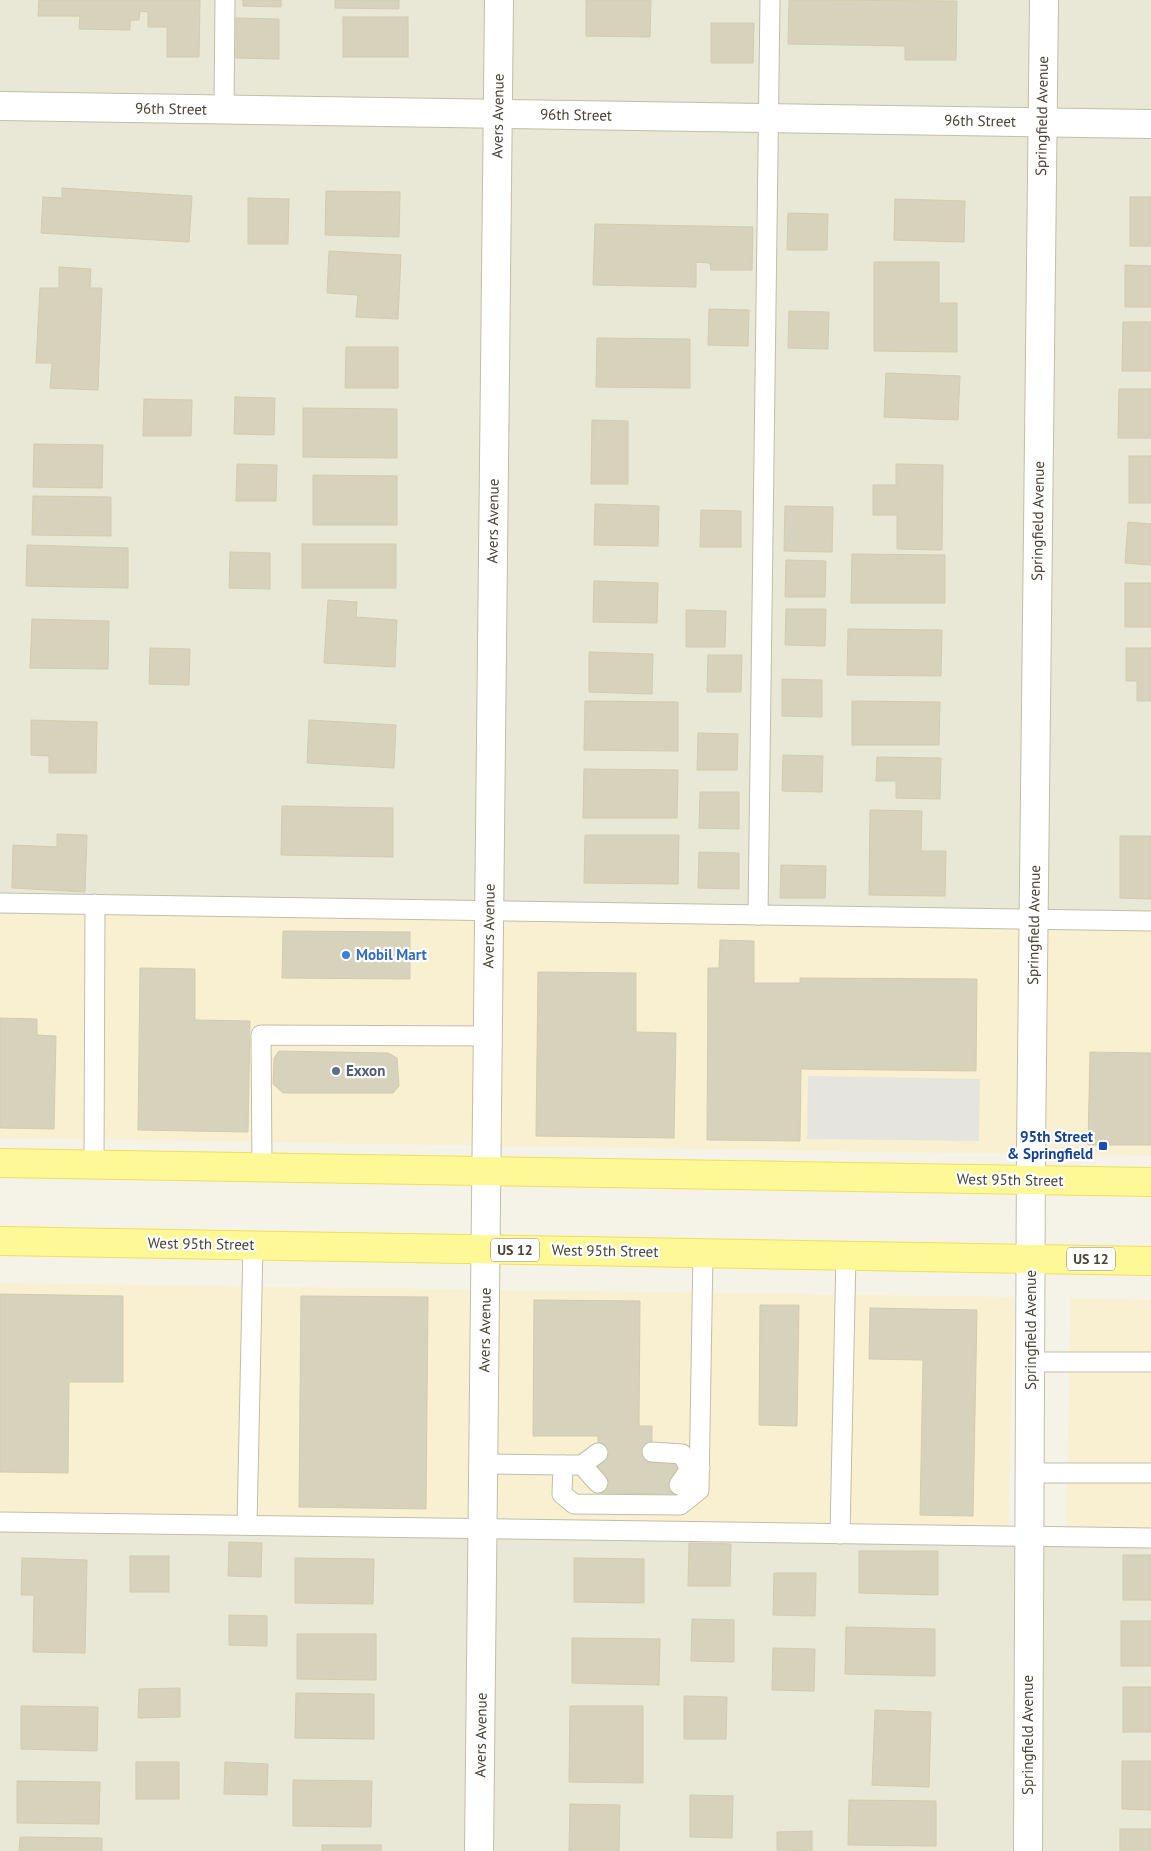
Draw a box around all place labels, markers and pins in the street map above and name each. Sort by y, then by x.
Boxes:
place label: Mobil Mart [356,945,427,964]
marker: Mobil Mart [340,949,352,961]
place label: Exxon [346,1061,385,1080]
marker: Exxon [330,1065,342,1077]
place label: 95th Street & Springfield [1007,1127,1094,1163]
marker: 95th Street & Springfield [1097,1140,1109,1152]

